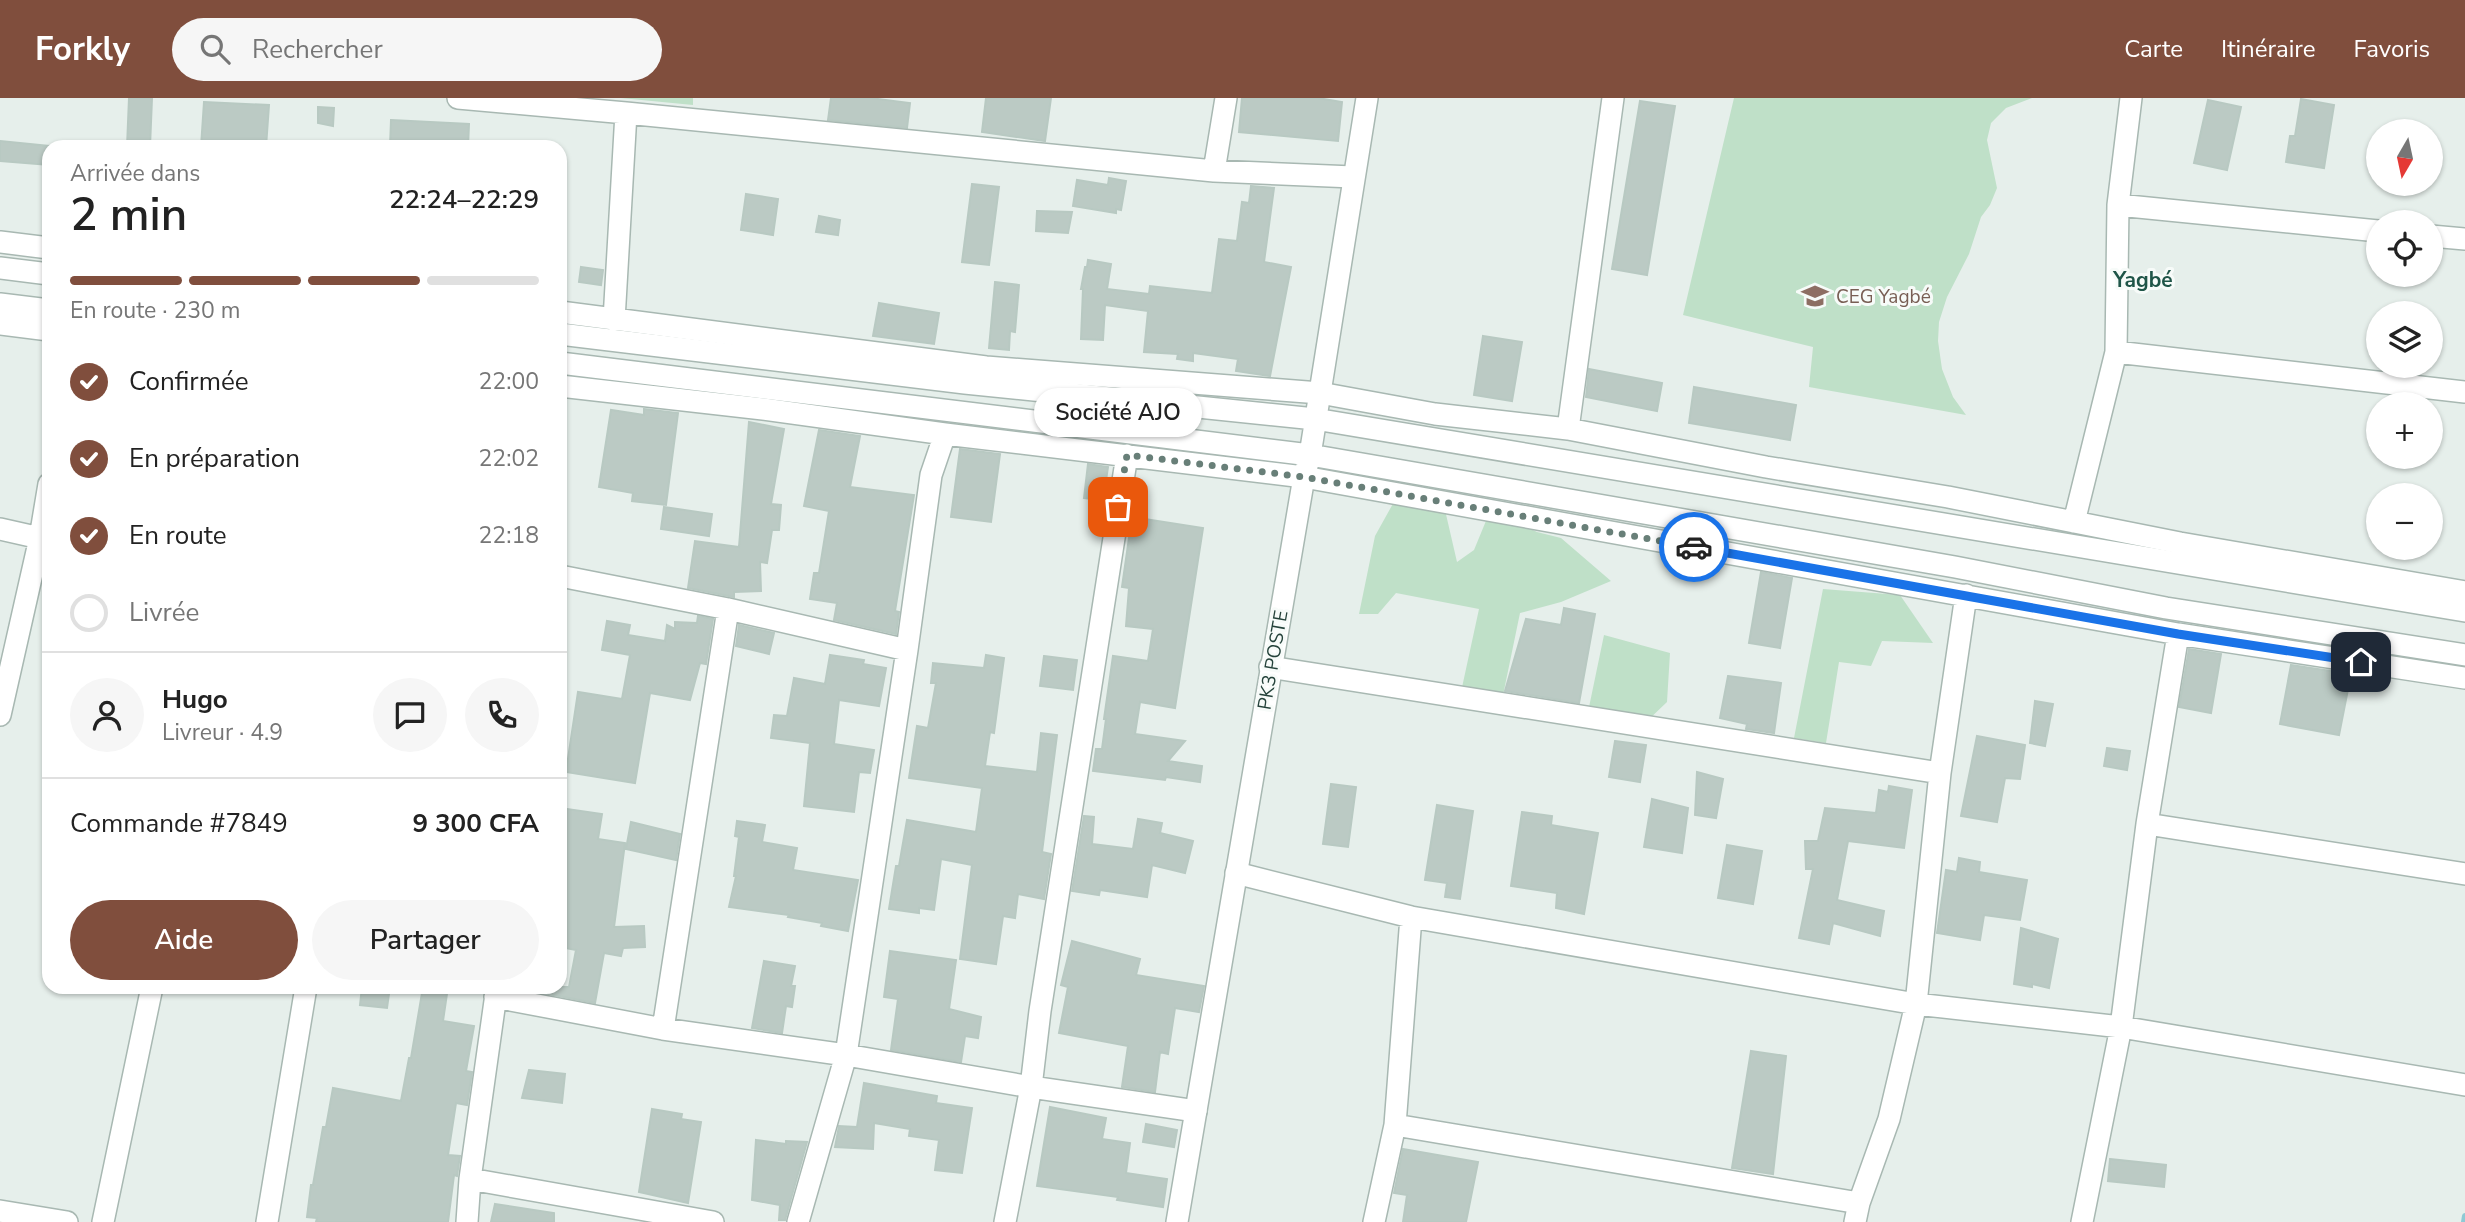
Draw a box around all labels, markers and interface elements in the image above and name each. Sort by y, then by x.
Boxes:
search box [172,18,662,81]
text: Forkly [35,27,130,72]
icon: search [196,30,234,68]
text: Rechercher [252,32,383,67]
text: Carte [2124,33,2183,65]
text: Itinéraire [2221,33,2315,65]
text: Favoris [2353,33,2430,65]
north arrow [2366,119,2443,196]
map controls [2366,119,2443,560]
text: Arrivée dans [70,158,200,189]
text: 22:24–22:29 [389,182,539,217]
text: 2 min [70,183,187,246]
button: locate [2366,210,2443,287]
district label: Yagbé [2112,266,2173,294]
school or university icon: CEG Yagbé [1800,281,1830,311]
place label: CEG Yagbé [1836,284,1931,310]
text: En route · 230 m [70,295,240,326]
button: layers [2366,301,2443,378]
icon: check [70,363,108,401]
text: Confirmée [129,364,249,399]
text: 22:00 [479,366,539,397]
callout: Société AJO [1034,388,1202,437]
button: + [2366,392,2443,469]
text: Société AJO [1055,397,1181,428]
icon: check [70,440,108,478]
text: En préparation [129,441,300,476]
text: 22:02 [479,443,539,474]
pin [1088,477,1148,537]
button: − [2366,483,2443,560]
icon: bag [1099,488,1137,526]
courier [1659,512,1729,582]
icon: check [70,517,108,555]
text: En route [129,518,227,553]
text: 22:18 [479,520,539,551]
icon: car [1675,528,1713,566]
text: Livrée [129,595,199,630]
street label: PK3 POSTE [1251,608,1295,712]
pin [2331,632,2391,692]
icon: home [2342,643,2380,681]
button: person [70,678,144,752]
button: chat [373,678,447,752]
button: phone [465,678,539,752]
text: Hugo [162,682,228,717]
text: Livreur · 4.9 [162,717,283,748]
text: Commande #7849 [70,806,288,841]
text: 9 300 CFA [412,806,539,841]
button: Aide [70,900,298,980]
button: Partager [312,900,539,980]

